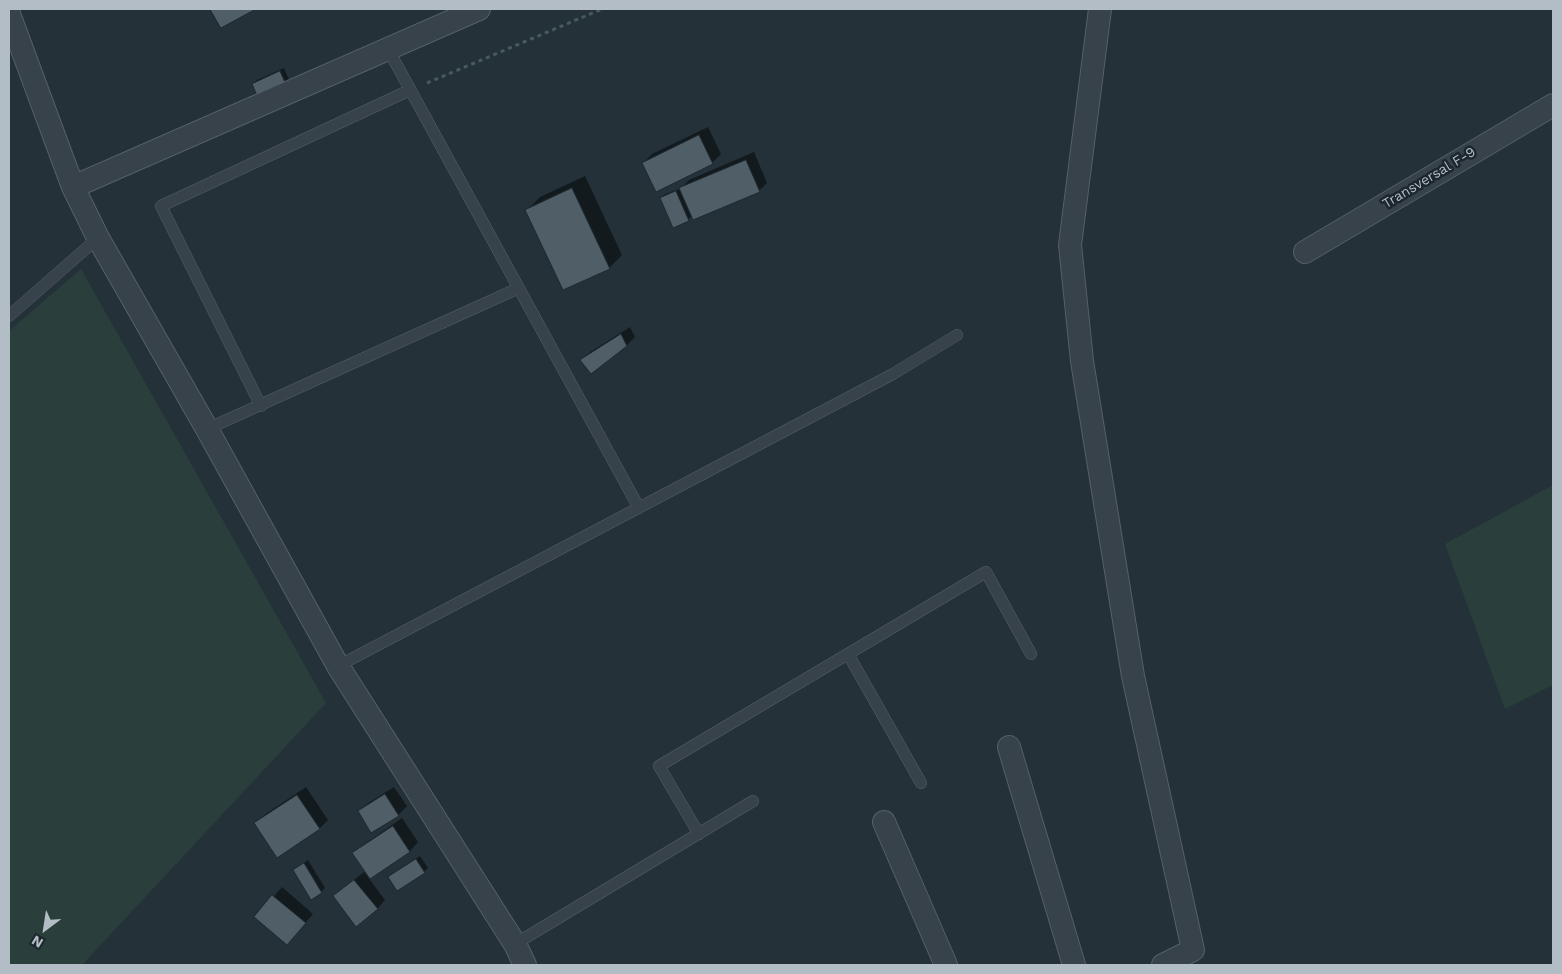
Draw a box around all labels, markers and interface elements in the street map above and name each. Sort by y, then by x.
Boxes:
street label: Transversal F-9 [1379,144,1479,212]
north arrow [20,904,70,954]
text: N [29,932,46,951]

